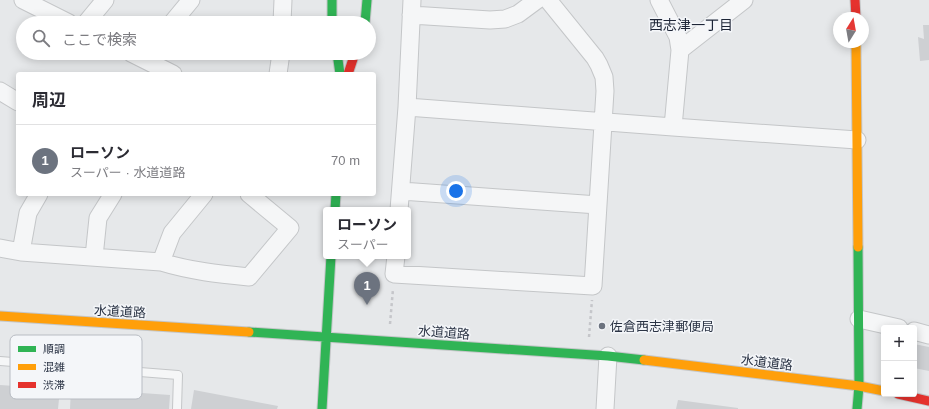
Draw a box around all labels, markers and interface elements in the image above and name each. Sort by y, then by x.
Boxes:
north arrow [833,12,869,48]
search box [16,16,376,60]
district label: 西志津一丁目 [649,17,733,33]
icon: search [30,27,52,49]
text: ここで検索 [62,31,137,48]
text: 周辺 [32,91,66,110]
text: ローソン [70,144,130,161]
text: 1 [41,153,49,168]
text: 70 m [331,153,360,168]
text: スーパー · 水道道路 [70,165,185,180]
your location [446,181,466,201]
popup [323,207,411,259]
text: ローソン [337,216,397,233]
text: スーパー [337,237,389,252]
pin: 1 [354,272,380,305]
street label: 水道道路 [94,303,146,320]
place label: 佐倉西志津郵便局 [610,319,714,334]
marker: 佐倉西志津郵便局 [597,321,607,331]
street label: 水道道路 [417,323,470,342]
map controls [881,325,917,397]
button: + [881,325,917,361]
legend [10,335,142,399]
text: 順調 [43,343,65,355]
street label: 水道道路 [740,352,794,373]
text: 混雑 [43,361,65,373]
button: − [881,361,917,397]
text: 渋滞 [43,379,65,391]

